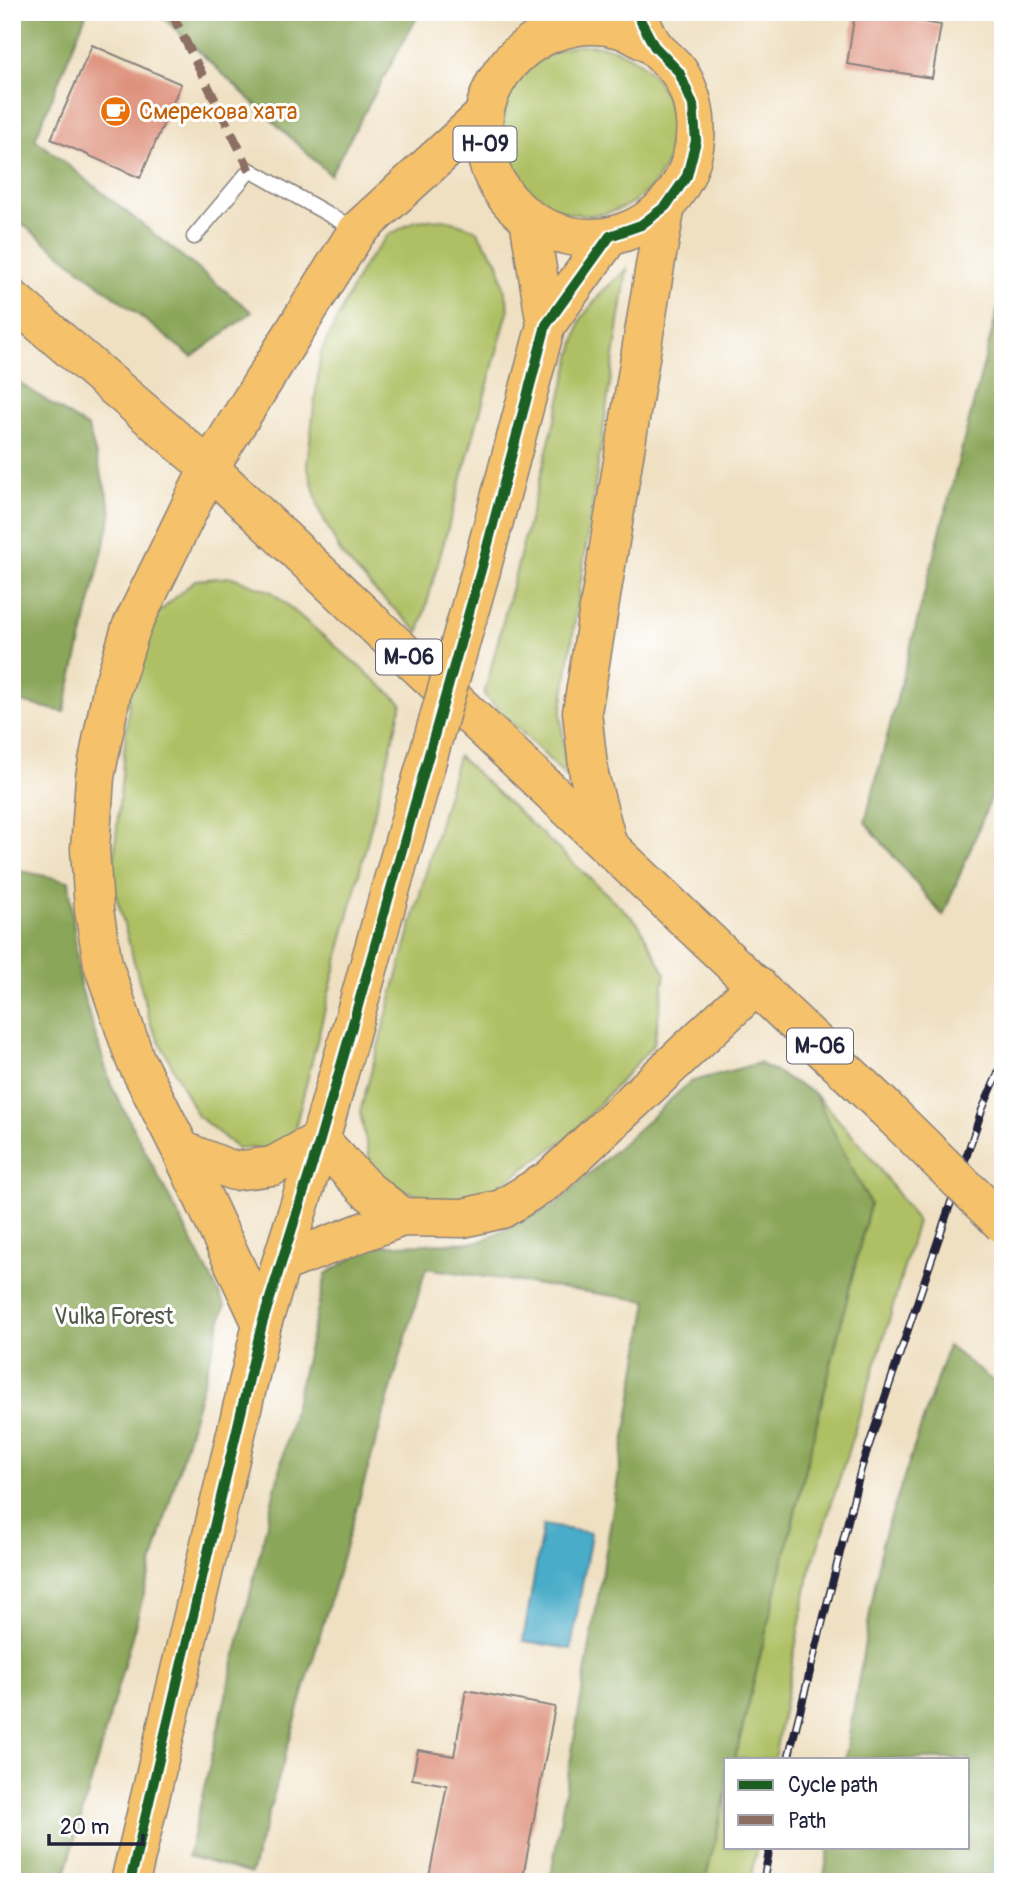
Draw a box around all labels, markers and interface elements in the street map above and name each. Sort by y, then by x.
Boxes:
cafe icon: Смерекова хата [99,94,133,128]
place label: Смерекова хата [139,97,298,126]
road number: Н-09 [454,127,516,162]
road number: М-06 [376,640,442,674]
road number: М-06 [787,1028,853,1064]
park label: Vulka Forest [54,1302,175,1331]
legend [724,1758,970,1848]
text: Cycle path [788,1772,878,1799]
scale bar [49,1803,144,1847]
text: Path [788,1808,826,1835]
text: 20 m [60,1814,109,1841]

